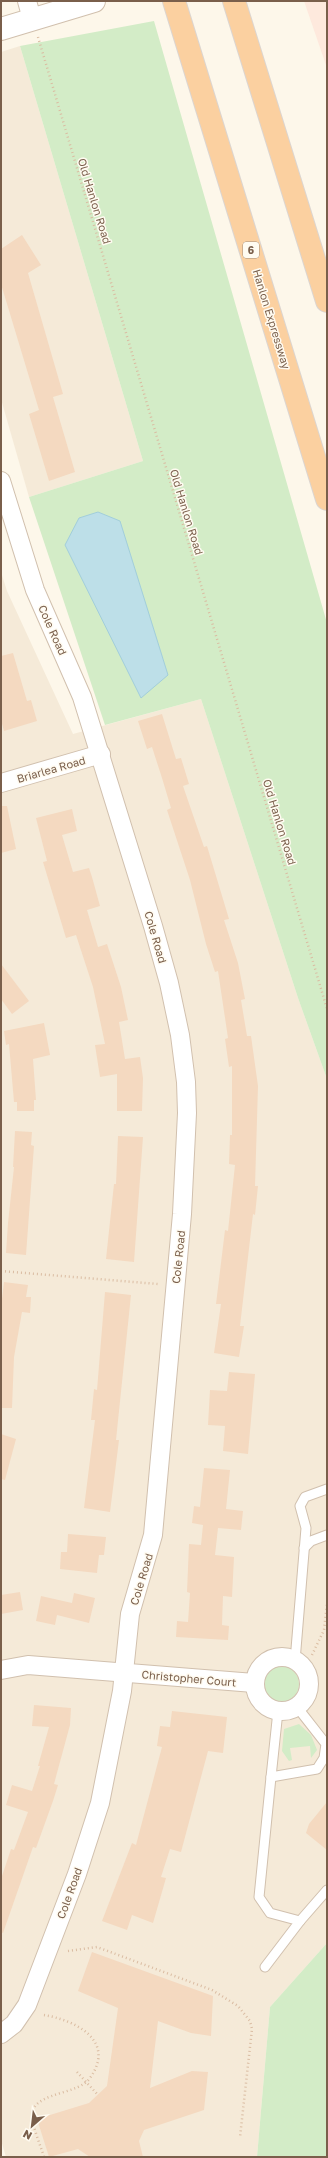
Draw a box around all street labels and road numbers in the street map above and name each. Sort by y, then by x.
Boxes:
street label: Old Hanlon Road [76,157,114,245]
road number: 6 [243,242,259,258]
street label: Hanlon Expressway [251,268,293,370]
street label: Old Hanlon Road [168,468,206,556]
street label: Cole Road [36,603,70,657]
street label: Briarlea Road [15,753,87,785]
street label: Old Hanlon Road [261,778,299,866]
street label: Cole Road [142,909,170,965]
street label: Cole Road [169,1230,187,1284]
street label: Cole Road [127,1551,155,1607]
street label: Christopher Court [141,1667,237,1689]
street label: Cole Road [54,1866,84,1920]

